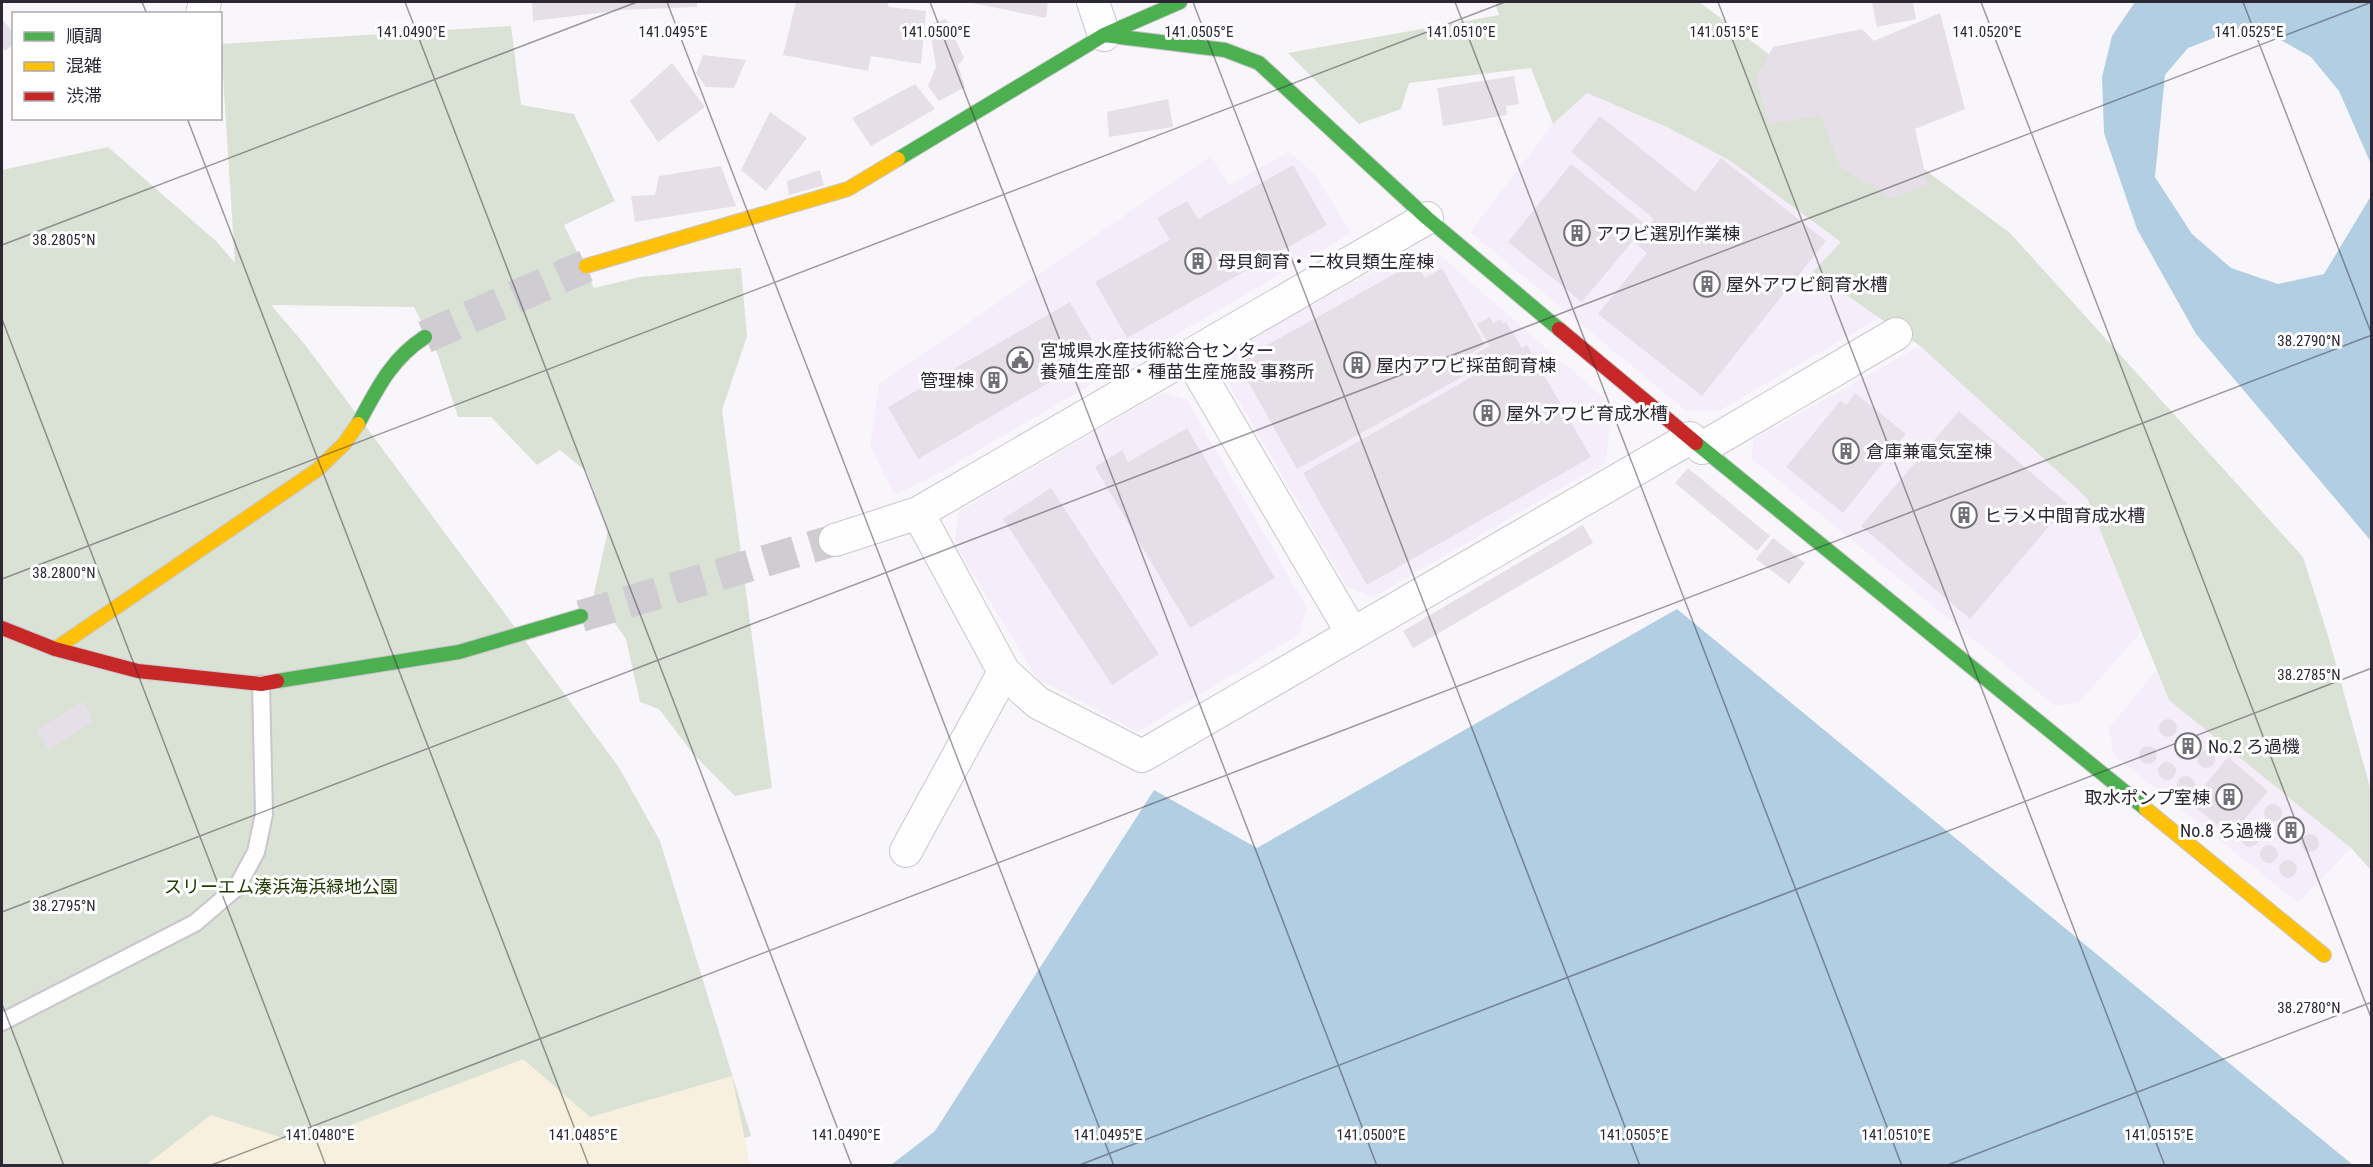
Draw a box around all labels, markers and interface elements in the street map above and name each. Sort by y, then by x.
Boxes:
legend [12,12,222,120]
text: 141.0490°E [377,23,445,41]
text: 141.0495°E [639,23,707,41]
text: 141.0500°E [902,23,970,41]
text: 141.0505°E [1165,23,1233,41]
text: 141.0510°E [1427,23,1495,41]
text: 141.0515°E [1690,23,1758,41]
text: 141.0520°E [1953,23,2021,41]
text: 141.0525°E [2215,23,2283,41]
text: 順調 [66,25,102,46]
text: 混雑 [66,55,102,76]
text: 渋滞 [66,85,102,106]
building icon: アワビ選別作業棟 [1562,218,1592,248]
place label: アワビ選別作業棟 [1596,223,1740,244]
text: 38.2805°N [32,231,96,249]
building icon: 母貝飼育・二枚貝類生産棟 [1183,246,1213,276]
place label: 母貝飼育・二枚貝類生産棟 [1218,251,1434,272]
building icon: 屋外アワビ飼育水槽 [1692,269,1722,299]
place label: 屋外アワビ飼育水槽 [1726,274,1888,295]
text: 38.2790°N [2277,332,2341,350]
place label: 宮城県水産技術総合センター 養殖生産部・種苗生産施設 事務所 [1040,340,1314,382]
public building icon: 宮城県水産技術総合センター 養殖生産部・種苗生産施設 事務所 [1005,345,1035,375]
building icon: 屋内アワビ採苗飼育棟 [1342,350,1372,380]
place label: 屋内アワビ採苗飼育棟 [1376,355,1556,376]
building icon: 管理棟 [979,365,1009,395]
place label: 管理棟 [920,370,974,391]
building icon: 屋外アワビ育成水槽 [1472,398,1502,428]
place label: 屋外アワビ育成水槽 [1506,403,1668,424]
building icon: 倉庫兼電気室棟 [1831,436,1861,466]
place label: 倉庫兼電気室棟 [1866,441,1992,462]
building icon: ヒラメ中間育成水槽 [1949,500,1979,530]
place label: ヒラメ中間育成水槽 [1984,505,2145,526]
text: 38.2800°N [32,564,96,582]
text: 38.2785°N [2277,666,2341,684]
building icon: No.2 ろ過機 [2173,731,2203,761]
place label: No.2 ろ過機 [2208,736,2300,757]
building icon: 取水ポンプ室棟 [2214,782,2244,812]
place label: 取水ポンプ室棟 [2085,787,2210,808]
building icon: No.8 ろ過機 [2276,815,2306,845]
place label: No.8 ろ過機 [2180,820,2272,841]
park label: スリーエム湊浜海浜緑地公園 [164,876,398,897]
text: 38.2795°N [32,897,96,915]
text: 38.2780°N [2277,999,2341,1017]
text: 141.0480°E [286,1126,354,1144]
text: 141.0485°E [549,1126,617,1144]
text: 141.0490°E [812,1126,880,1144]
text: 141.0495°E [1074,1126,1142,1144]
text: 141.0500°E [1337,1126,1405,1144]
text: 141.0505°E [1600,1126,1668,1144]
text: 141.0510°E [1862,1126,1930,1144]
text: 141.0515°E [2125,1126,2193,1144]

